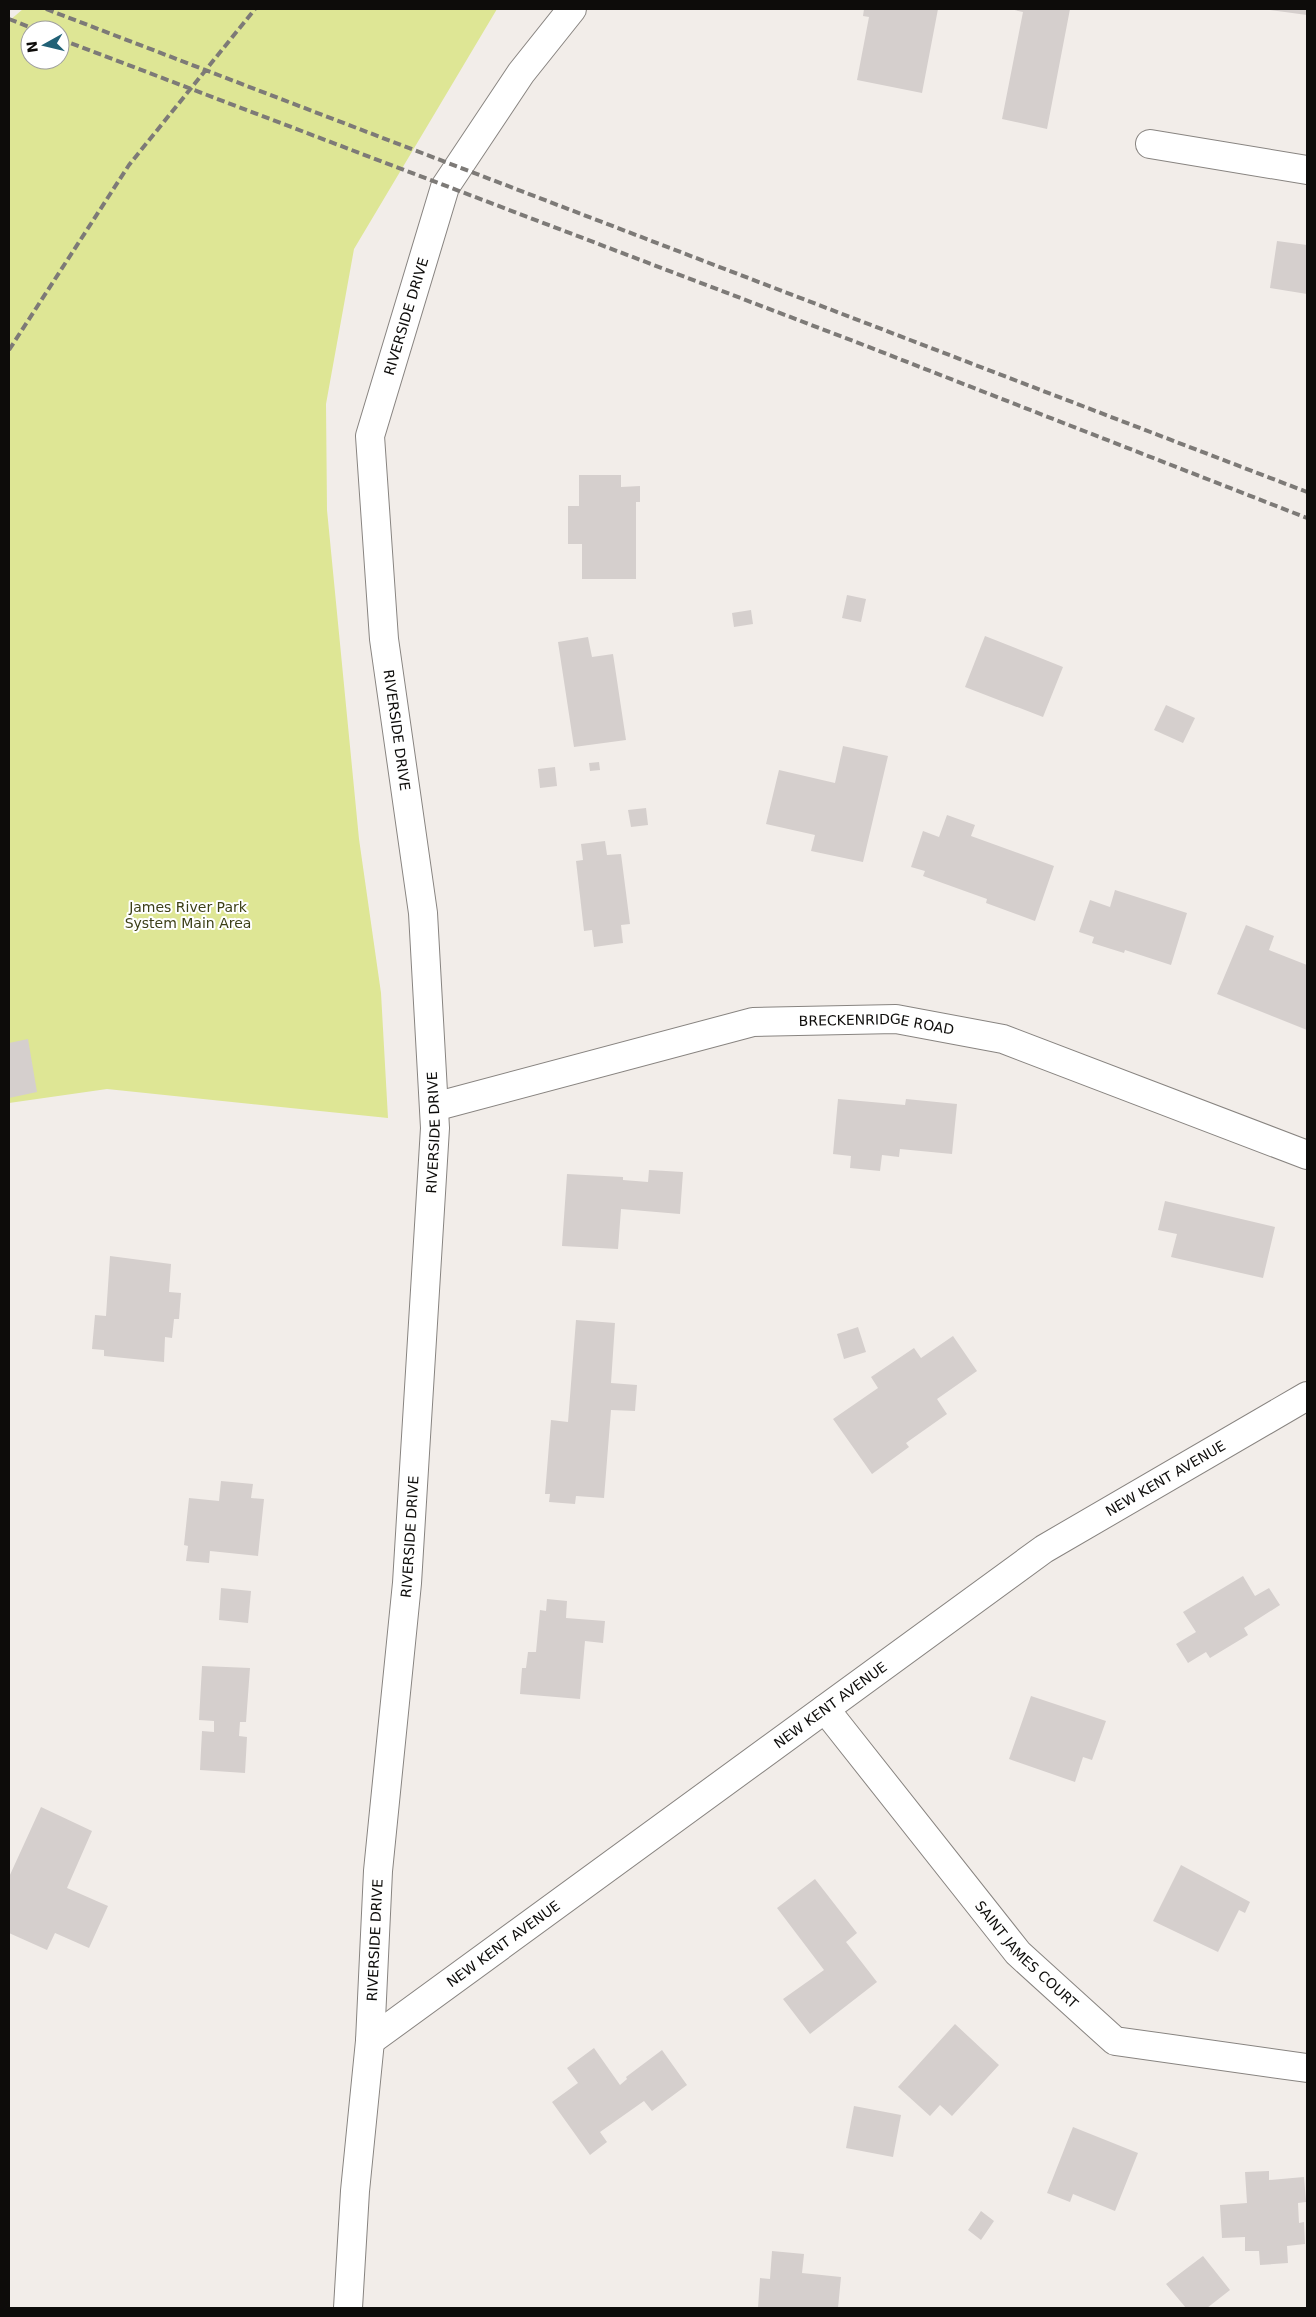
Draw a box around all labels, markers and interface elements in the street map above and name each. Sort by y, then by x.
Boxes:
north arrow [20,20,70,70]
text: N [23,40,41,54]
street label: RIVERSIDE DRIVE [381,256,431,377]
street label: RIVERSIDE DRIVE [381,668,413,792]
park label: James River Park System Main Area [125,899,251,931]
street label: BRECKENRIDGE ROAD [799,1011,955,1038]
street label: RIVERSIDE DRIVE [423,1071,443,1194]
street label: NEW KENT AVENUE [1103,1437,1228,1519]
street label: RIVERSIDE DRIVE [398,1475,422,1598]
street label: NEW KENT AVENUE [771,1658,890,1751]
street label: RIVERSIDE DRIVE [364,1879,386,2002]
street label: NEW KENT AVENUE [444,1897,563,1990]
street label: SAINT JAMES COURT [972,1898,1082,2012]

